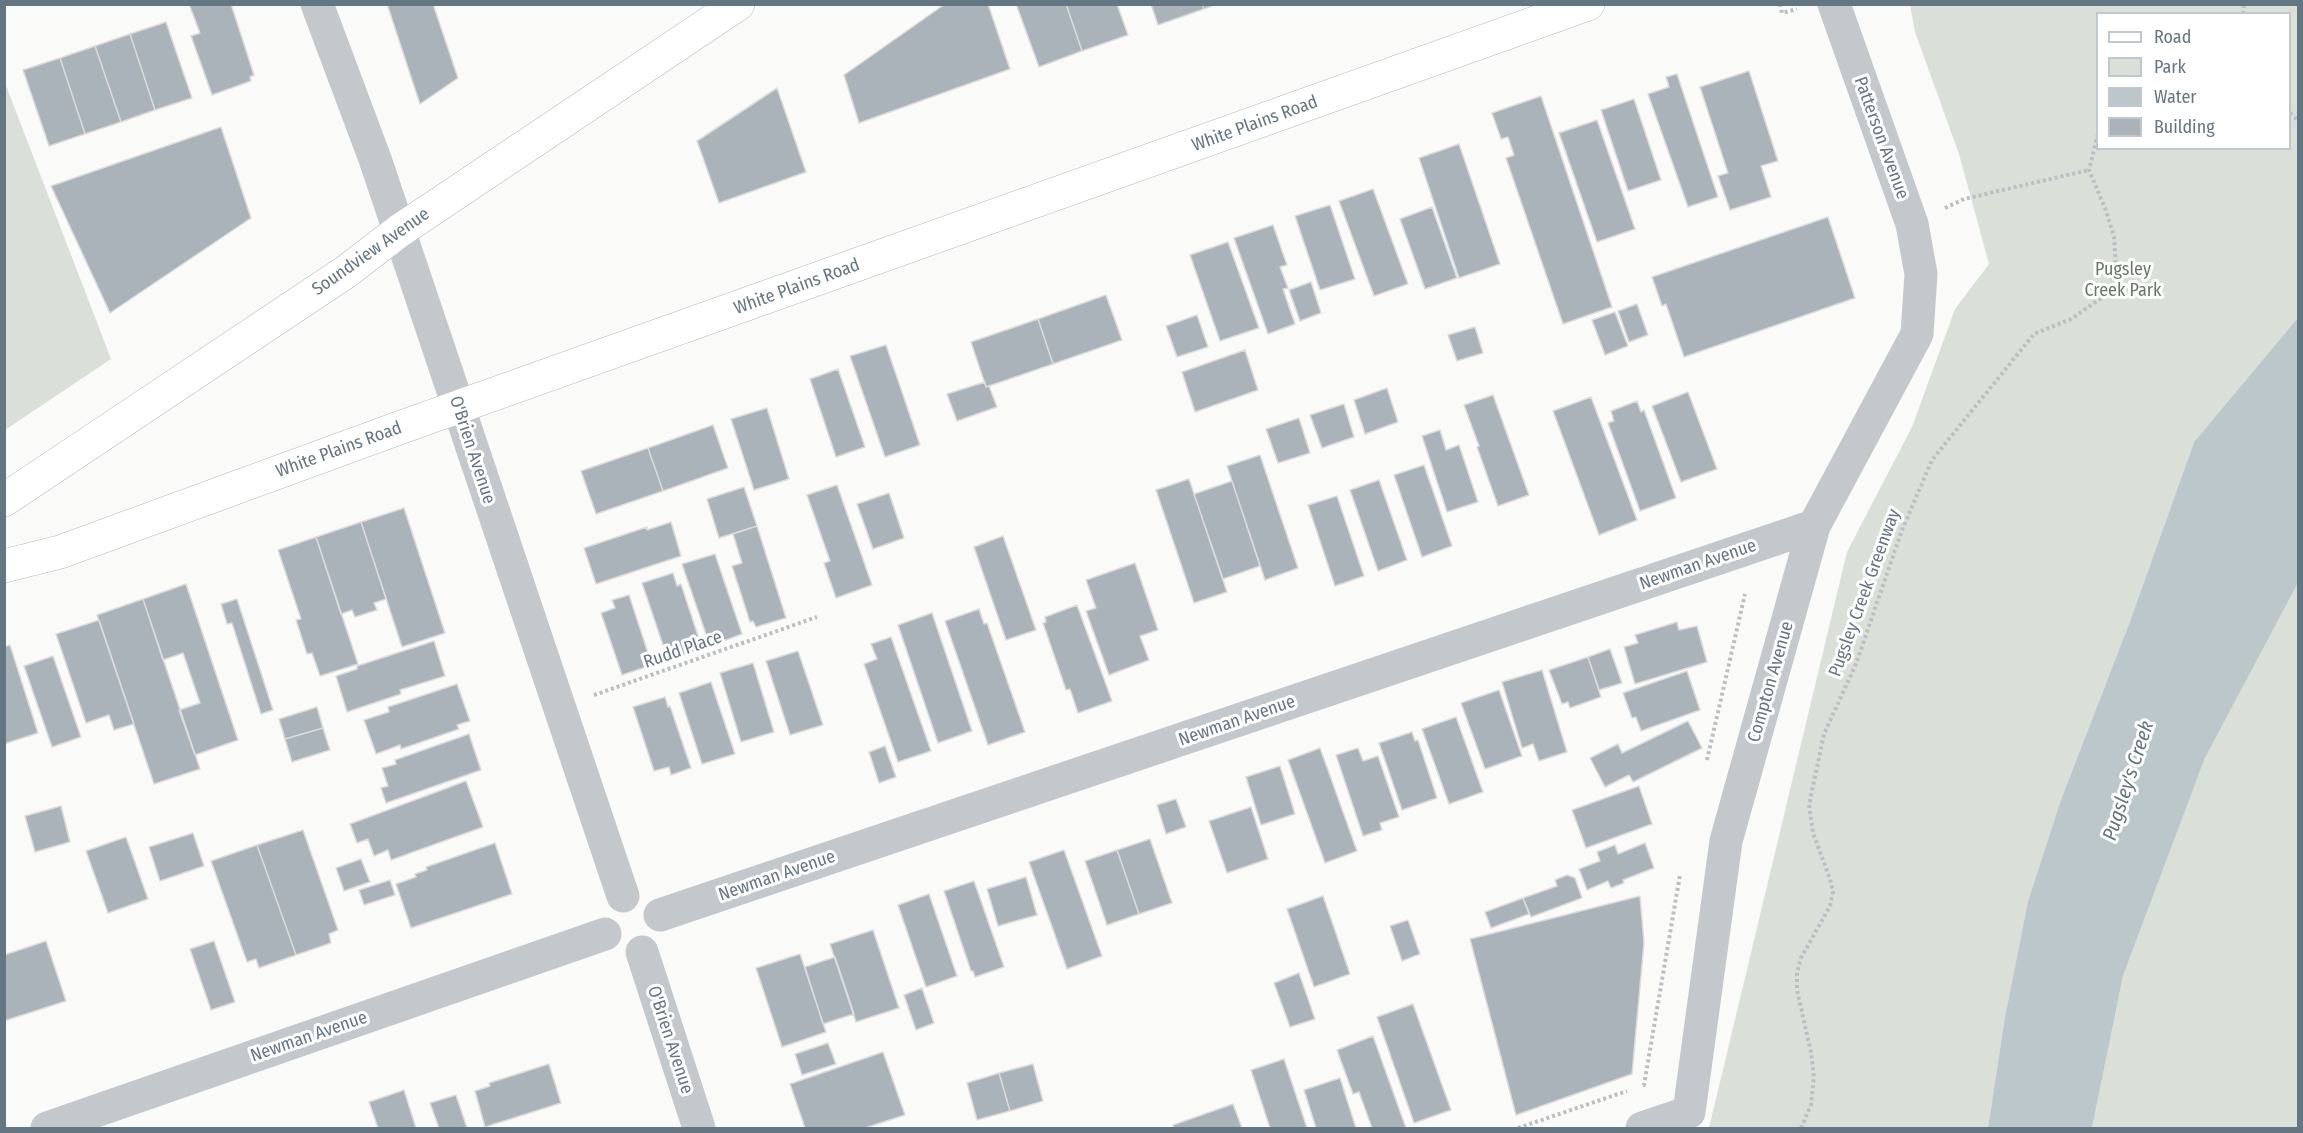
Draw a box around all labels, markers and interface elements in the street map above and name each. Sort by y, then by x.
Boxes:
legend [2096,12,2291,150]
text: Road [2154,26,2191,48]
text: Park [2154,56,2186,78]
street label: Patterson Avenue [1849,74,1913,202]
text: Water [2154,86,2197,108]
street label: White Plains Road [1189,91,1321,157]
text: Building [2154,116,2215,138]
street label: Soundview Avenue [308,203,434,301]
street label: White Plains Road [731,254,863,320]
park label: Pugsley Creek Park [2084,259,2162,302]
street label: O'Brien Avenue [444,393,500,507]
street label: White Plains Road [273,417,405,483]
street label: Pugsley Creek Greenway [1825,506,1905,680]
street label: Newman Avenue [1637,535,1759,595]
street label: Compton Avenue [1743,619,1799,745]
street label: Rudd Place [641,626,725,674]
street label: Newman Avenue [1176,691,1298,751]
water label: Pugsley's Creek [2098,718,2160,844]
street label: Newman Avenue [716,846,838,906]
street label: O'Brien Avenue [642,983,698,1097]
street label: Newman Avenue [248,1007,370,1067]

